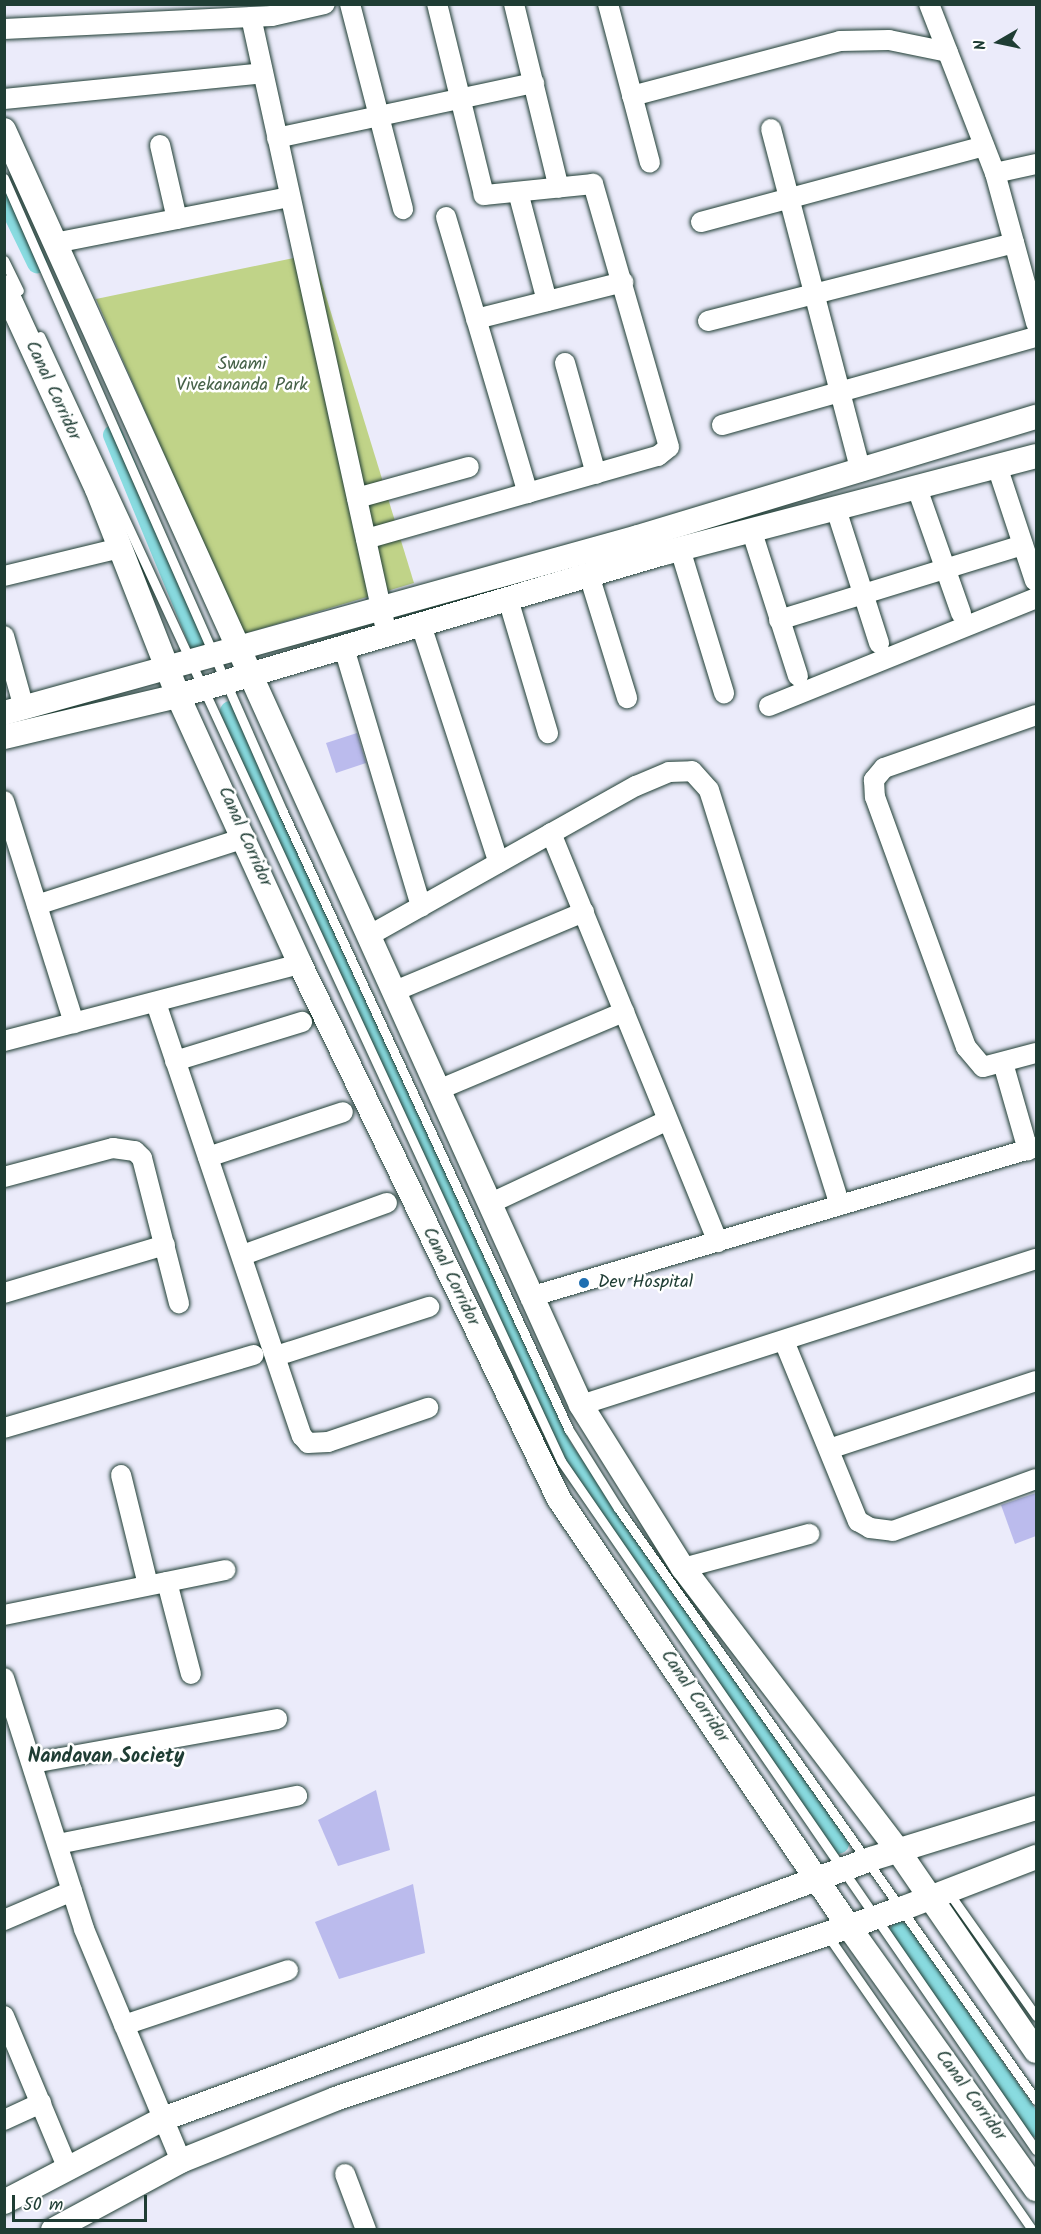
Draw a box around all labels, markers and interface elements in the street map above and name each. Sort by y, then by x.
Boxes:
north arrow [969,12,1029,72]
text: N [968,38,994,52]
street label: Canal Corridor [20,338,84,444]
park label: Swami Vivekananda Park [176,355,308,398]
street label: Canal Corridor [212,784,276,890]
street label: Canal Corridor [417,1224,483,1330]
place label: Dev Hospital [598,1272,693,1294]
marker: Dev Hospital [575,1274,593,1292]
street label: Canal Corridor [655,1647,733,1747]
district label: Nandavan Society [28,1745,184,1769]
street label: Canal Corridor [930,2046,1010,2146]
scale bar [15,2183,150,2221]
text: 50 m [23,2191,63,2220]

